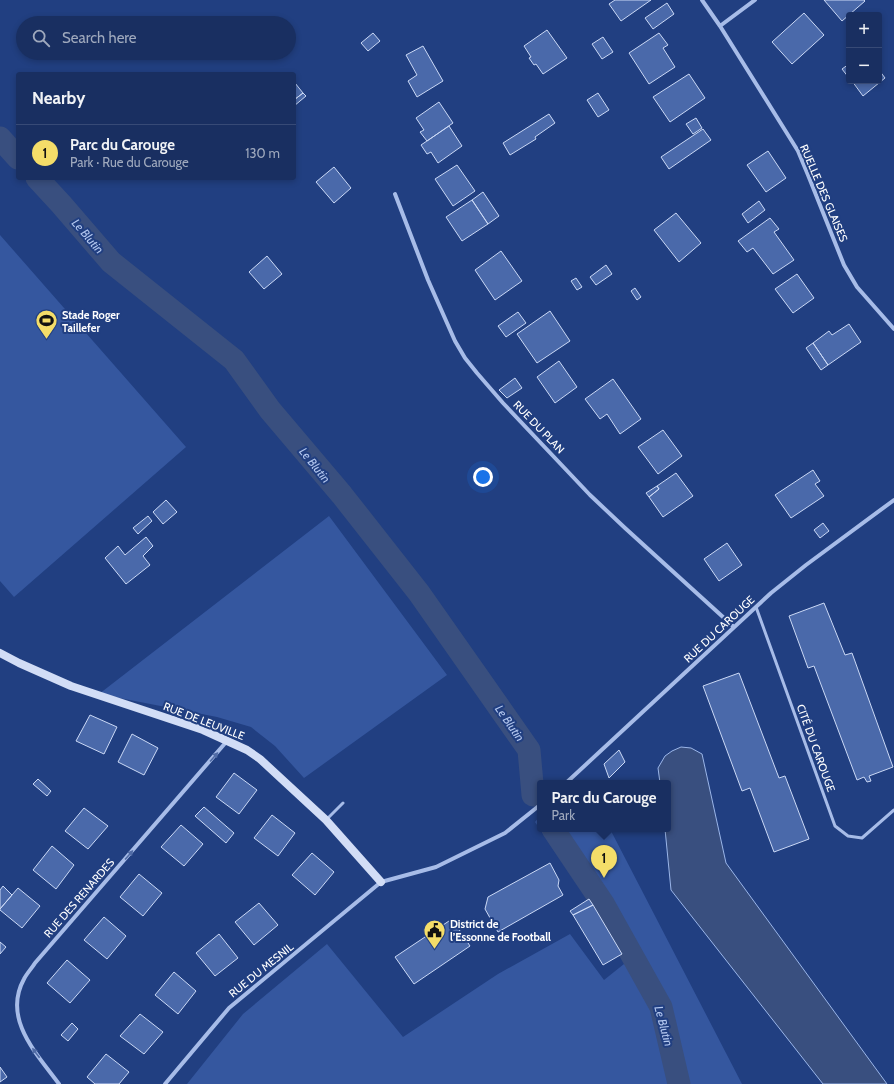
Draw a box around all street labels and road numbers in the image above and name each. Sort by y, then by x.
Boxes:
street label: RUELLE DES GLAISES [797,142,851,244]
street label: RUE DU PLAN [510,398,568,456]
street label: RUE DU CAROUGE [681,593,757,665]
street label: RUE DE LEUVILLE [161,699,247,743]
street label: CITÉ DU CAROUGE [794,702,838,794]
street label: RUE DES RENARDES [41,855,118,941]
street label: RUE DU MESNIL [226,939,297,1000]

